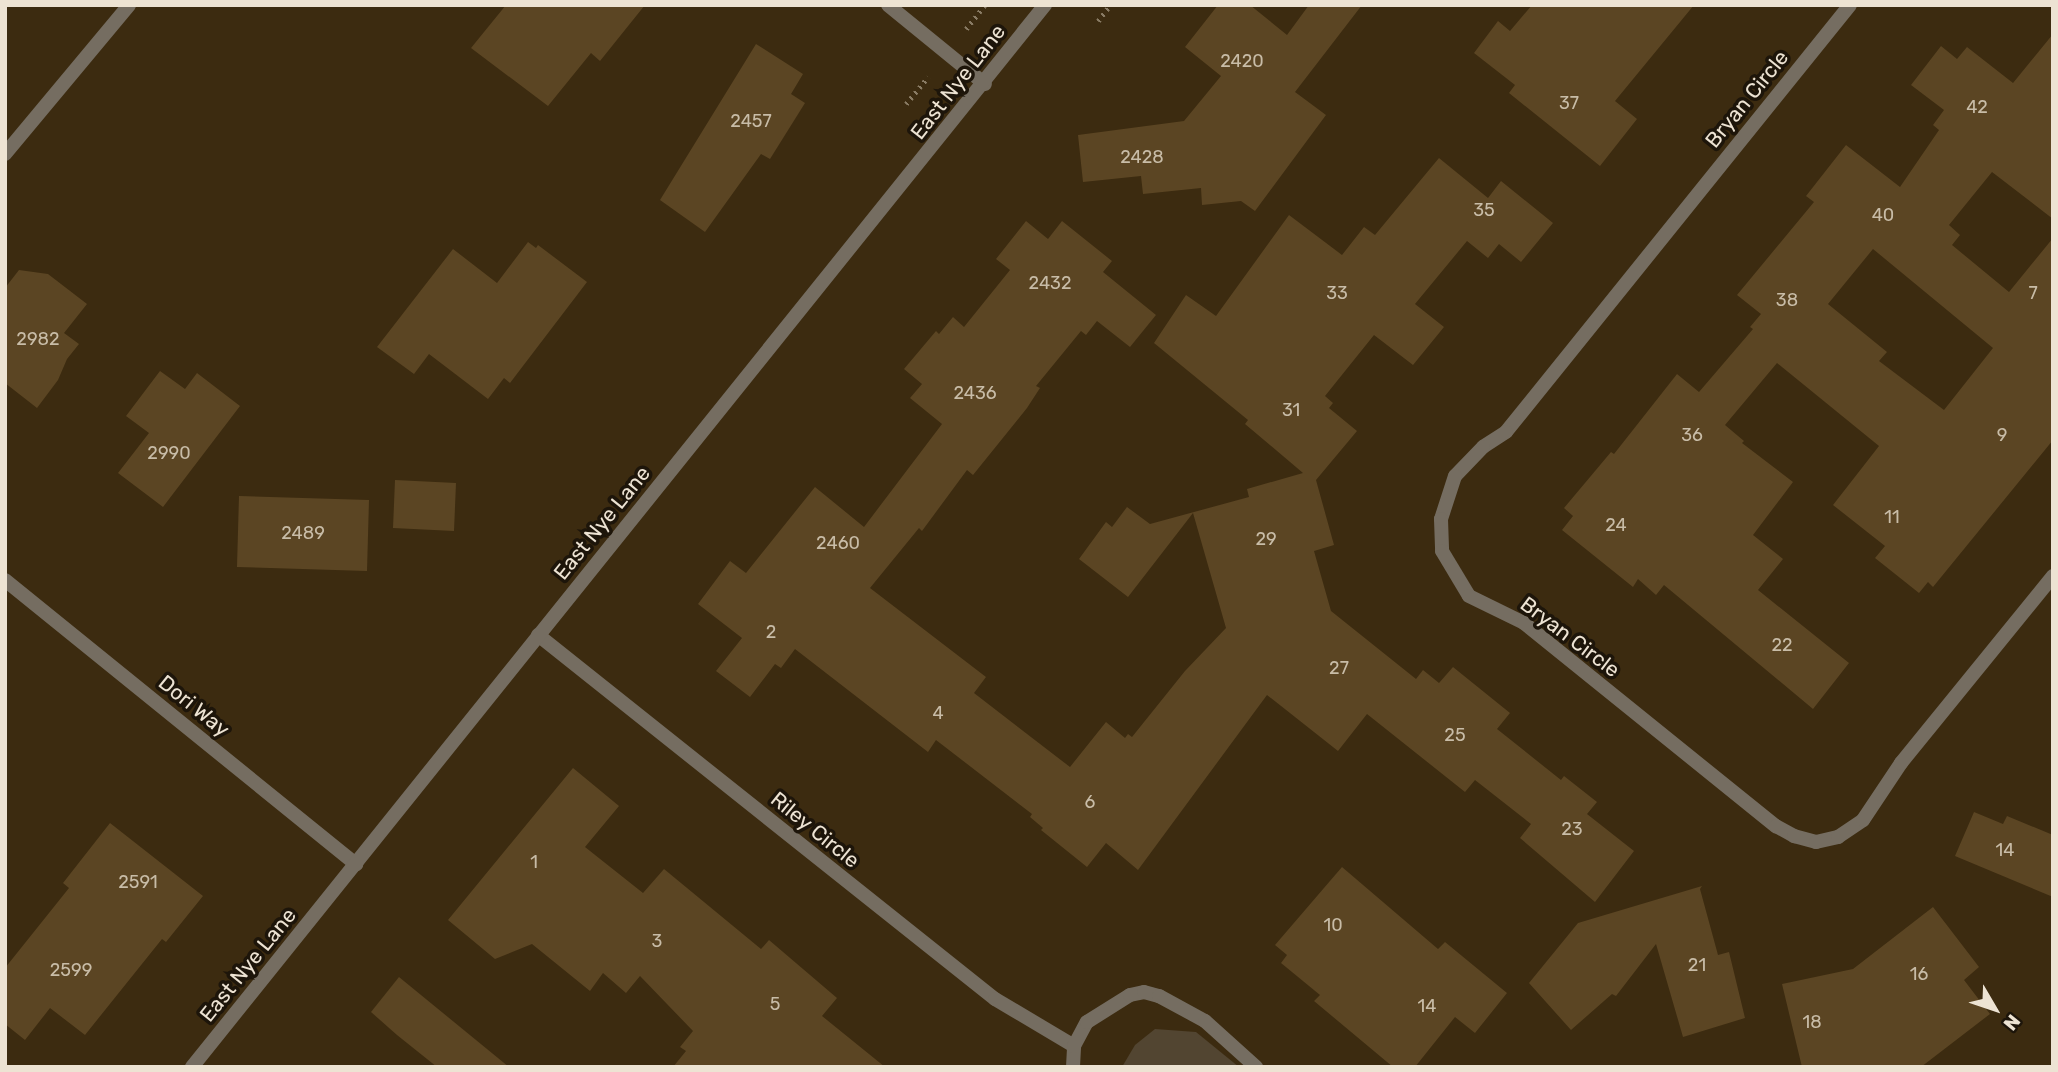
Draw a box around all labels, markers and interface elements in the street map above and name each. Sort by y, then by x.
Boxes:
street label: East Nye Lane [905,19,1011,145]
street label: Bryan Circle [1700,45,1794,153]
house number: 2420 [1220,50,1264,72]
house number: 37 [1559,92,1579,114]
house number: 42 [1966,96,1988,118]
house number: 2457 [730,110,772,132]
house number: 2428 [1120,146,1164,168]
house number: 35 [1473,199,1495,221]
house number: 40 [1872,204,1894,226]
house number: 2432 [1029,272,1071,294]
house number: 33 [1326,282,1348,304]
house number: 7 [2028,282,2038,304]
house number: 38 [1776,289,1798,311]
house number: 2982 [16,328,60,350]
house number: 2436 [953,382,997,404]
house number: 31 [1282,399,1300,421]
house number: 36 [1681,424,1703,446]
house number: 9 [1997,424,2007,446]
house number: 2990 [147,442,191,464]
street label: East Nye Lane [548,461,656,585]
house number: 11 [1884,506,1900,528]
house number: 24 [1605,514,1627,536]
house number: 2489 [281,522,325,544]
house number: 29 [1255,528,1277,550]
house number: 2460 [816,532,860,554]
street label: Bryan Circle [1515,591,1625,683]
house number: 2 [766,621,776,643]
house number: 22 [1771,634,1793,656]
house number: 27 [1329,657,1349,679]
street label: Dori Way [153,670,235,742]
house number: 4 [932,702,944,724]
house number: 25 [1444,724,1466,746]
street label: Riley Circle [765,786,865,874]
house number: 6 [1085,791,1095,813]
house number: 23 [1561,818,1583,840]
house number: 14 [1996,839,2014,861]
house number: 1 [530,851,538,873]
house number: 2591 [118,871,158,893]
street label: East Nye Lane [194,903,302,1027]
house number: 10 [1323,914,1343,936]
house number: 3 [652,930,662,952]
house number: 21 [1688,954,1706,976]
house number: 2599 [50,959,92,981]
house number: 16 [1910,963,1928,985]
north arrow [1960,974,2030,1044]
house number: 5 [770,993,780,1015]
house number: 14 [1418,995,1436,1017]
text: N [1998,1010,2025,1035]
house number: 18 [1802,1011,1822,1033]

